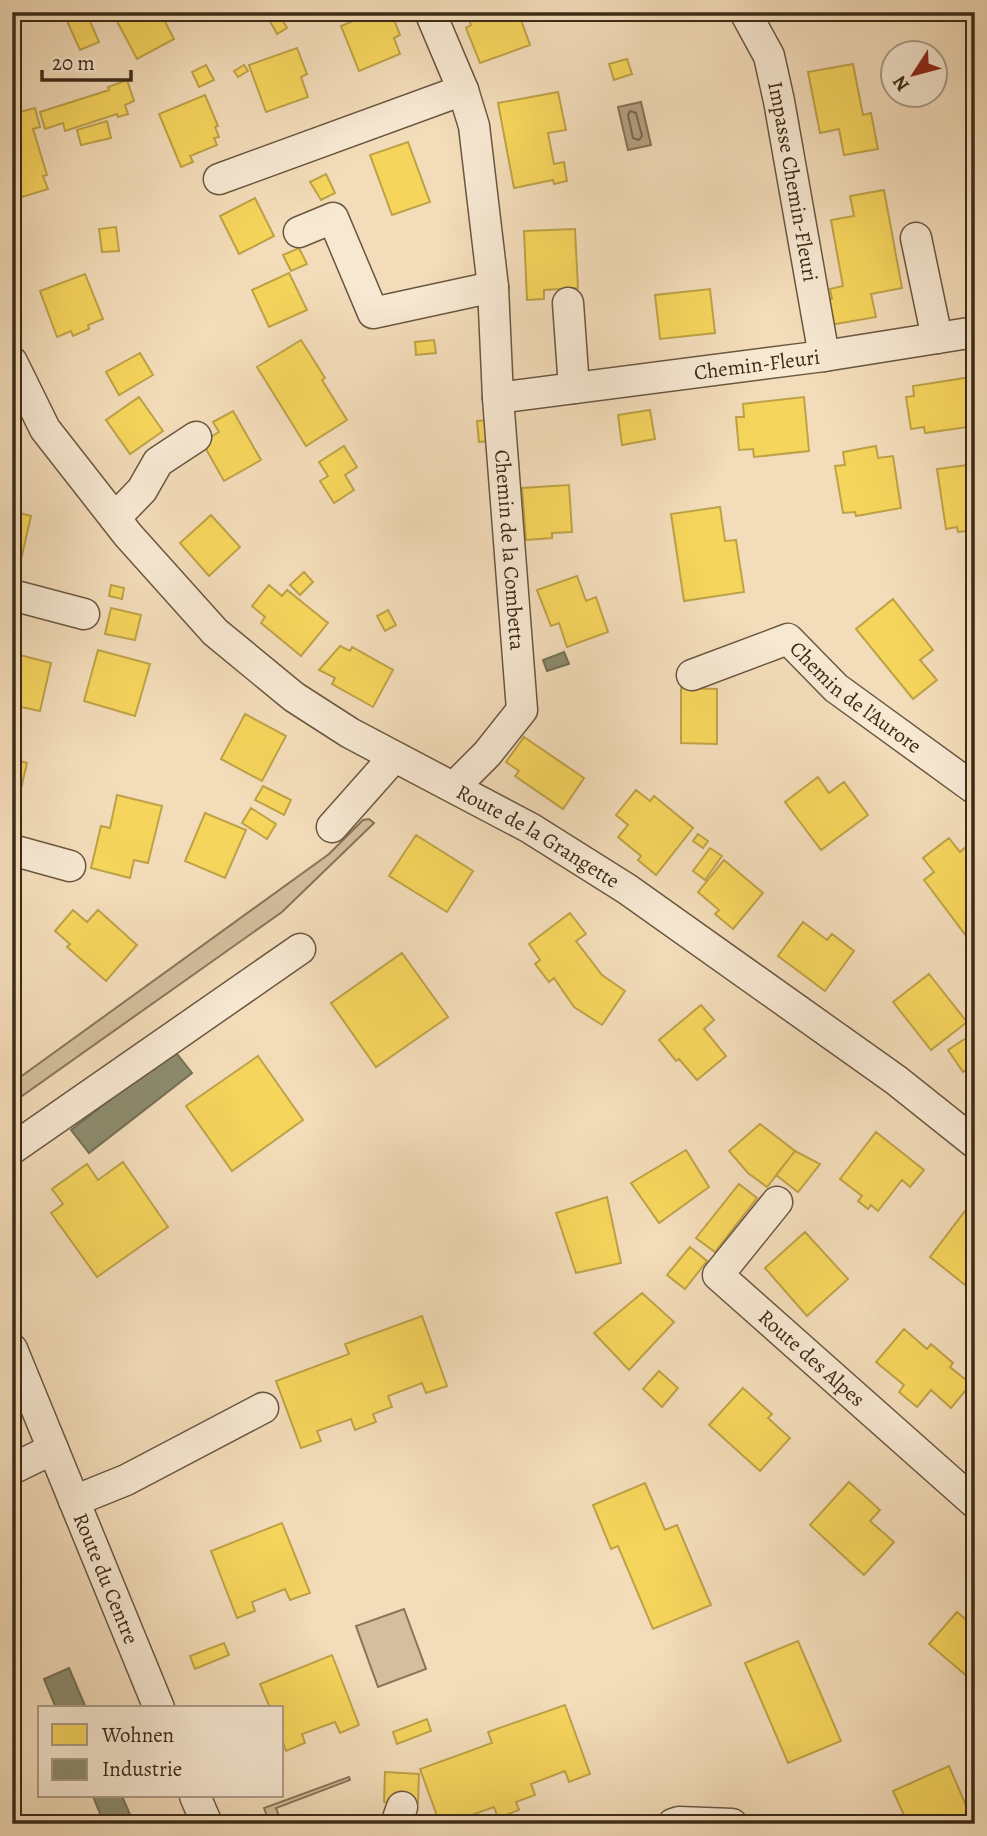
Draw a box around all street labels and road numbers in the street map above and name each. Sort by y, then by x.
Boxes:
street label: Impasse Chemin-Fleuri [761,79,825,284]
street label: Chemin-Fleuri [692,343,822,387]
street label: Chemin de la Combetta [488,449,531,652]
street label: Chemin de l'Aurore [783,635,927,760]
street label: Route de la Grangette [452,778,625,895]
street label: Route des Alpes [752,1303,871,1413]
street label: Route du Centre [67,1509,145,1648]

